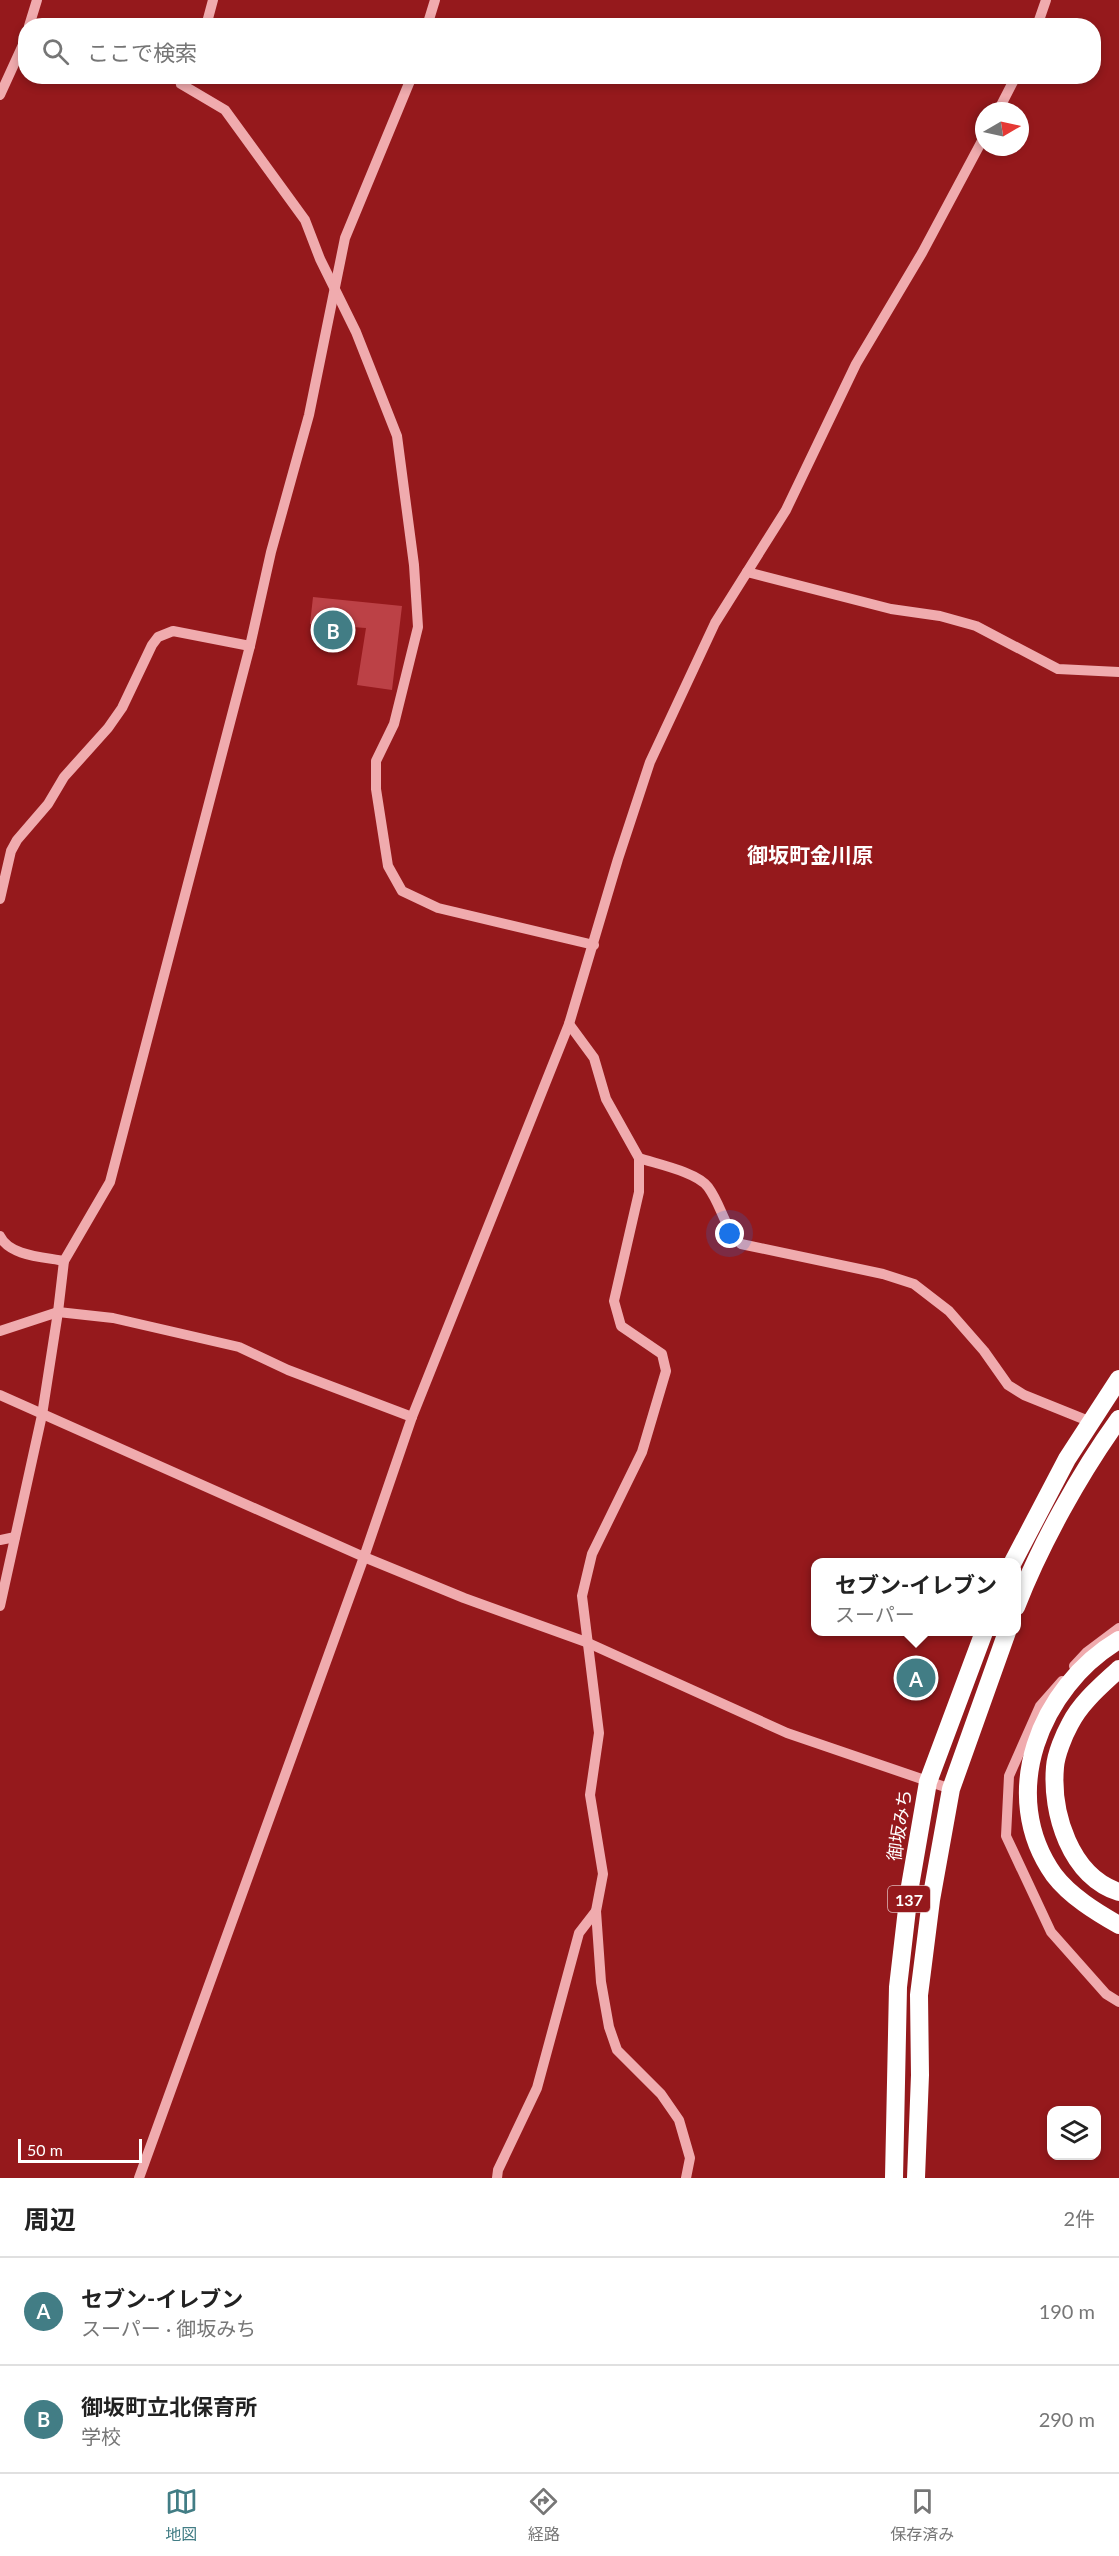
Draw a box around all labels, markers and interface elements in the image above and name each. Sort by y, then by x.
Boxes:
search box [18,18,1101,84]
icon: search [39,35,72,68]
text: ここで検索 [87,39,197,66]
north arrow [975,102,1029,156]
pin: B [314,608,352,652]
district label: 御坂町金川原 [747,842,873,867]
your location [715,1219,744,1248]
popup [811,1558,1021,1636]
text: セブン-イレブン [835,1571,997,1598]
text: スーパー [835,1602,915,1626]
pin: A [896,1656,936,1700]
street label: 御坂みち [883,1788,915,1862]
road number: 137 [888,1886,930,1912]
map controls [1047,2106,1101,2160]
button: layers [1047,2106,1101,2160]
scale bar [18,2136,142,2164]
text: 50 m [27,2140,63,2159]
text: 周辺 [24,2203,76,2235]
text: 2件 [1063,2206,1095,2230]
text: セブン-イレブン [81,2285,243,2312]
text: A [37,2299,50,2323]
text: 190 m [1039,2299,1095,2323]
text: スーパー · 御坂みち [81,2316,256,2340]
text: 御坂町立北保育所 [81,2393,257,2420]
text: B [37,2407,50,2431]
text: 290 m [1039,2407,1095,2431]
text: 学校 [81,2424,121,2448]
tab: 地図 [165,2485,198,2545]
tab: 経路 [527,2485,560,2545]
tab: 保存済み [890,2485,954,2545]

